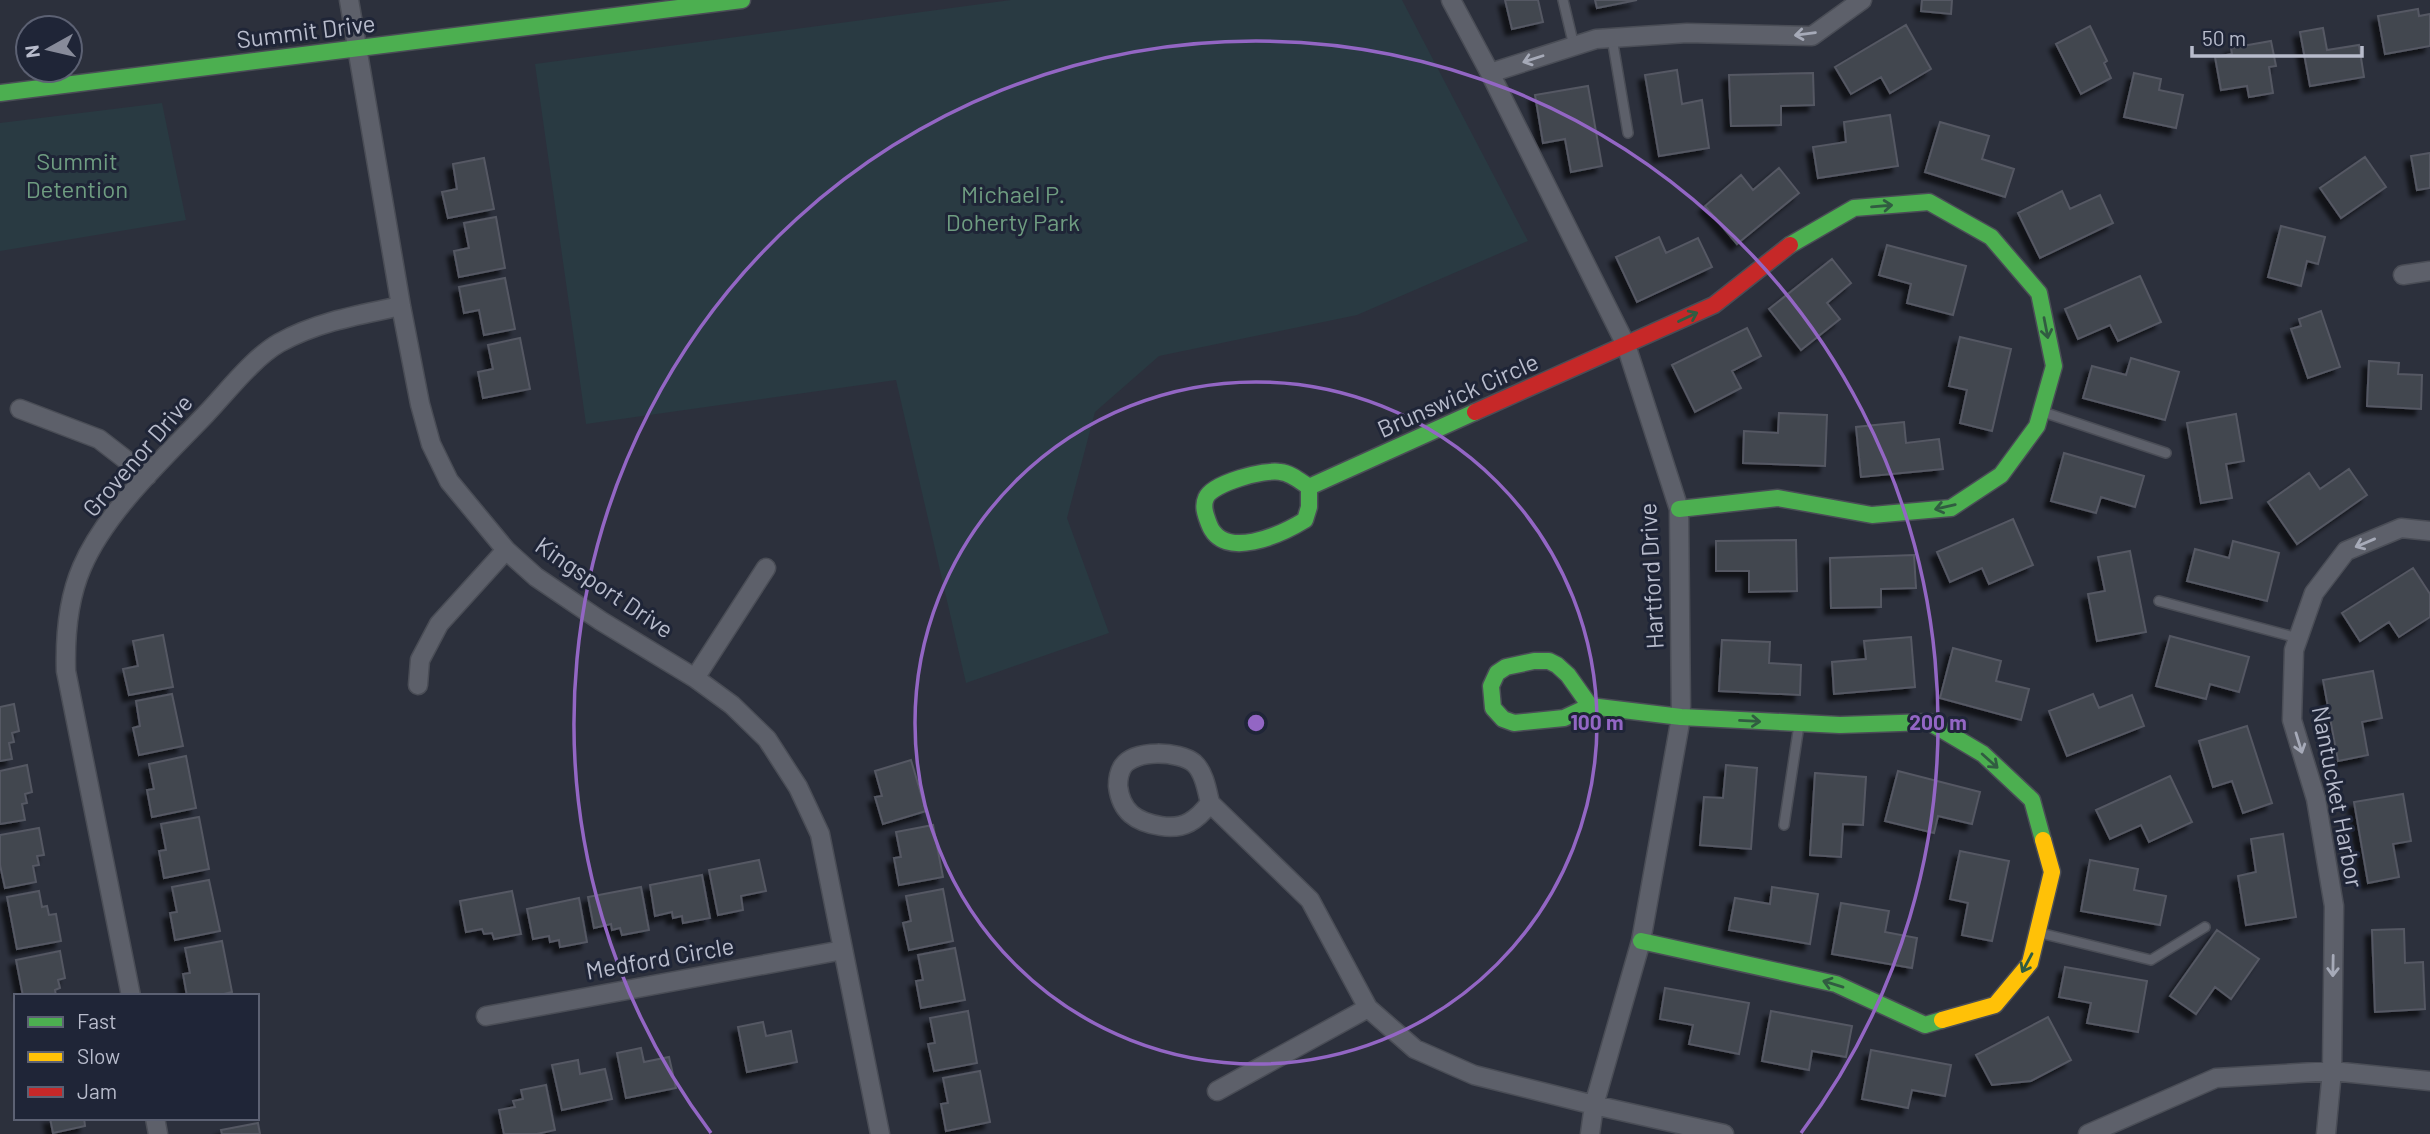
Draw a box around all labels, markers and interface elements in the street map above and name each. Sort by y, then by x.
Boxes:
street label: Summit Drive [235,8,377,53]
north arrow [14,14,84,84]
scale bar [2192,14,2362,58]
text: 50 m [2202,25,2246,50]
one-way arrow [1794,27,1817,40]
text: N [19,44,44,59]
one-way arrow [1522,54,1544,67]
park label: Summit Detention [26,146,128,203]
park label: Michael P. Doherty Park [946,179,1080,236]
one-way arrow [1871,199,1893,212]
one-way arrow [1677,310,1699,323]
one-way arrow [2040,316,2053,339]
street label: Brunswick Circle [1372,346,1542,443]
street label: Grovenor Drive [76,388,198,522]
one-way arrow [1934,501,1957,515]
street label: Hartford Drive [1632,502,1669,650]
street label: Kingsport Drive [530,530,679,644]
one-way arrow [2355,538,2376,551]
street label: Nantucket Harbor [2307,703,2370,890]
text: 100 m [1570,709,1624,734]
text: 200 m [1909,709,1967,734]
centre of rings [1244,711,1268,735]
one-way arrow [1738,715,1760,728]
one-way arrow [2293,732,2306,754]
one-way arrow [1981,753,1999,769]
street label: Medford Circle [583,930,736,985]
one-way arrow [2020,952,2034,972]
one-way arrow [2326,955,2340,978]
one-way arrow [1822,977,1844,989]
legend [14,994,259,1120]
text: Fast [77,1008,117,1033]
text: Slow [77,1043,120,1068]
text: Jam [77,1078,117,1103]

